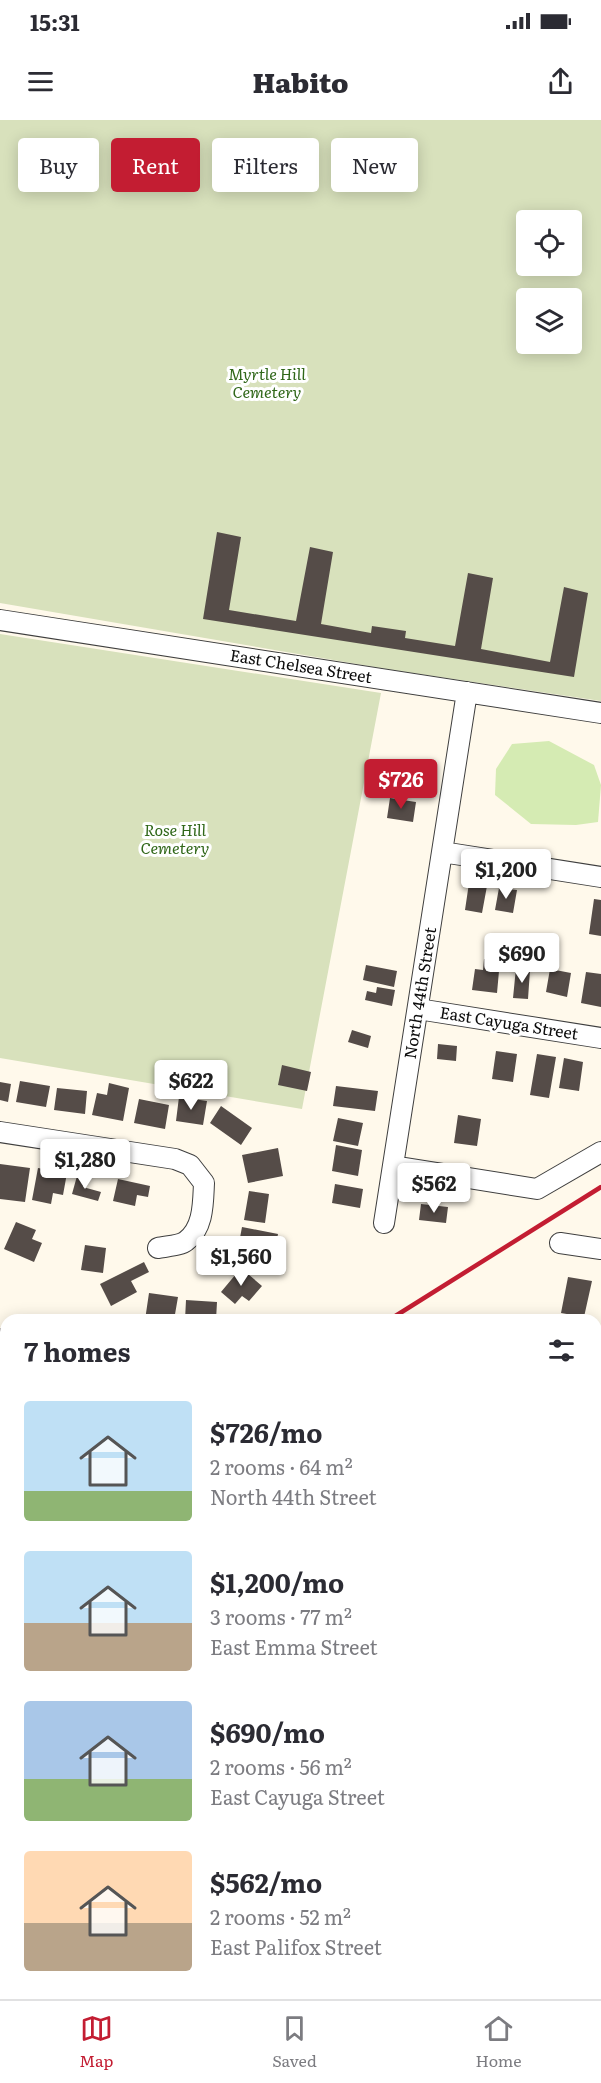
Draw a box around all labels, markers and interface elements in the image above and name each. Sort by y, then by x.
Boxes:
text: 15:31 [30,5,80,38]
text: Habito [253,61,348,101]
icon: menu [24,65,57,98]
icon: share [544,65,577,98]
chip: Buy [18,138,99,192]
chip: Rent [111,138,200,192]
chip: Filters [212,138,319,192]
chip: New [331,138,418,192]
map controls [516,210,582,354]
button: locate [516,210,582,276]
button: layers [516,288,582,354]
park label: Myrtle Hill Cemetery [228,361,306,403]
street label: East Chelsea Street [228,642,374,688]
pin: $726 [365,759,437,810]
text: $726 [378,763,424,793]
park label: Rose Hill Cemetery [141,817,209,859]
pin: $1,200 [457,849,555,900]
text: $1,200 [475,853,537,883]
street label: North 44th Street [397,925,441,1061]
pin: $690 [486,933,558,984]
text: $690 [498,937,546,967]
street label: East Cayuga Street [438,999,581,1045]
pin: $622 [155,1060,227,1111]
text: $622 [168,1064,214,1094]
pin: $1,280 [36,1139,134,1190]
text: $1,280 [54,1143,116,1173]
pin: $562 [398,1163,470,1214]
text: $562 [411,1167,457,1197]
pin: $1,560 [192,1236,290,1287]
text: $1,560 [210,1240,272,1270]
text: 7 homes [24,1331,130,1370]
icon: filters [545,1334,578,1367]
text: $726/mo [210,1412,322,1451]
icon: home [72,1425,144,1497]
text: 2 rooms · 64 m² [210,1451,353,1481]
text: North 44th Street [210,1481,377,1511]
text: $1,200/mo [210,1562,344,1601]
icon: home [72,1575,144,1647]
text: 3 rooms · 77 m² [210,1601,352,1631]
text: East Emma Street [210,1631,378,1661]
text: $690/mo [210,1712,325,1751]
icon: home [72,1725,144,1797]
text: 2 rooms · 56 m² [210,1751,352,1781]
text: East Cayuga Street [210,1781,385,1811]
text: $562/mo [210,1862,322,1901]
icon: home [72,1875,144,1947]
text: 2 rooms · 52 m² [210,1901,351,1931]
text: East Palifox Street [210,1931,382,1961]
tab: Map [79,2012,113,2072]
tab: Saved [272,2012,317,2072]
tab: Home [475,2012,522,2072]

